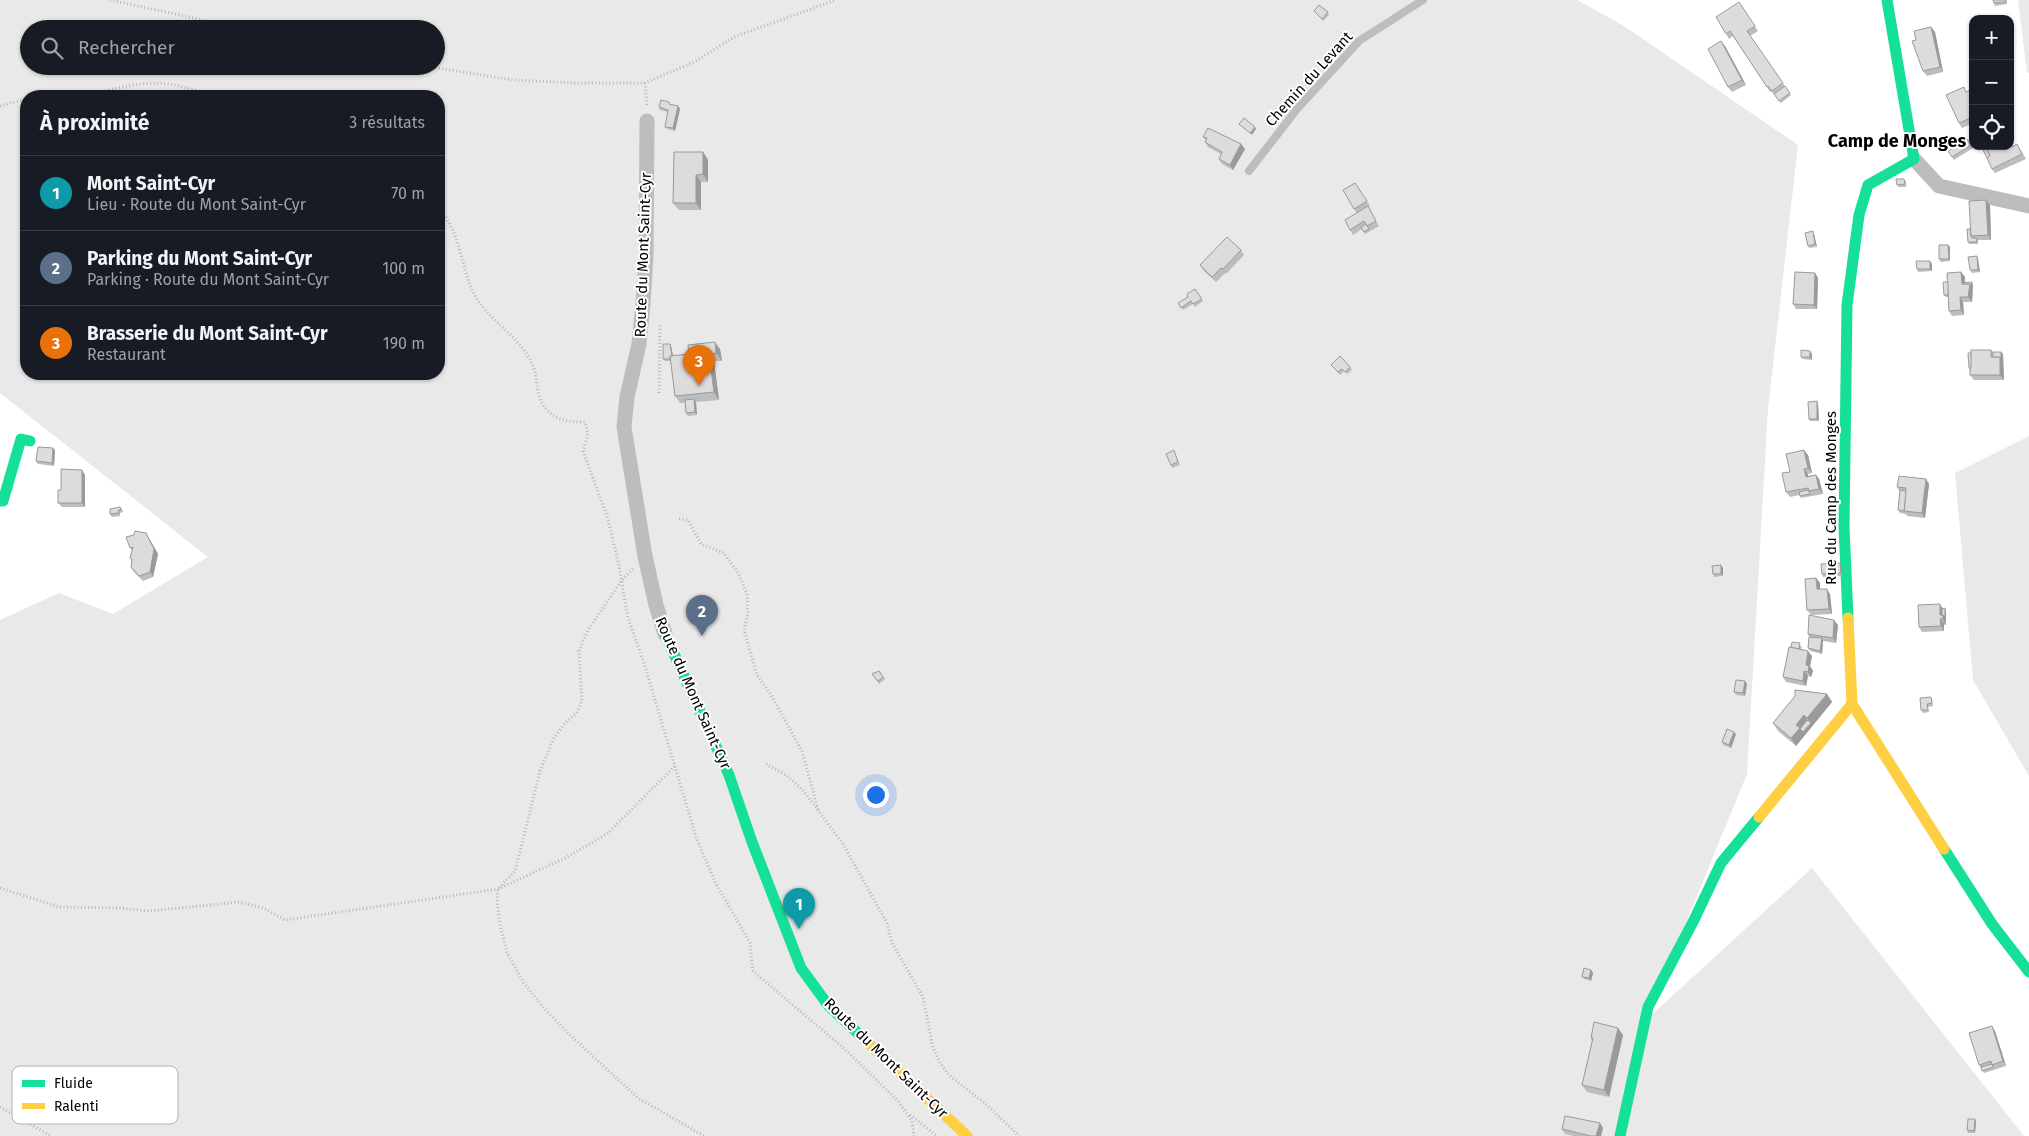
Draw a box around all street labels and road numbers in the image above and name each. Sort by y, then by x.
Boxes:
street label: Chemin du Levant [1262,27,1357,130]
street label: Route du Mont Saint-Cyr [631,172,655,338]
street label: Rue du Camp des Monges [1822,411,1840,585]
street label: Route du Mont Saint-Cyr [651,614,735,772]
street label: Route du Mont Saint-Cyr [820,994,952,1122]

